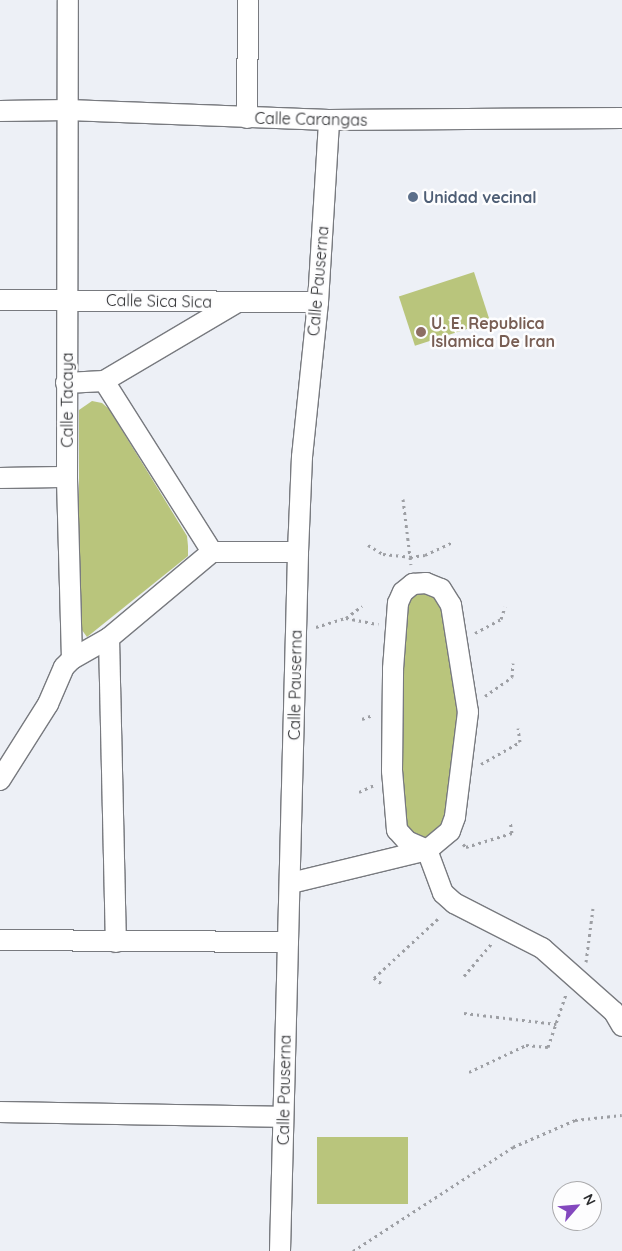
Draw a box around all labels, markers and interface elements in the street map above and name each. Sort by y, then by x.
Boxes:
street label: Calle Carangas [254,108,368,130]
place label: Unidad vecinal [423,187,537,207]
marker: Unidad vecinal [407,191,419,203]
street label: Calle Pauserna [304,225,332,337]
street label: Calle Sica Sica [106,290,212,312]
place label: U. E. Republica Islamica De Iran [431,313,555,351]
marker: U. E. Republica Islamica De Iran [415,326,427,338]
street label: Calle Tacaya [57,352,77,448]
street label: Calle Pauserna [284,630,306,740]
street label: Calle Pauserna [273,1035,295,1145]
north arrow [552,1181,602,1231]
text: N [579,1191,600,1208]

